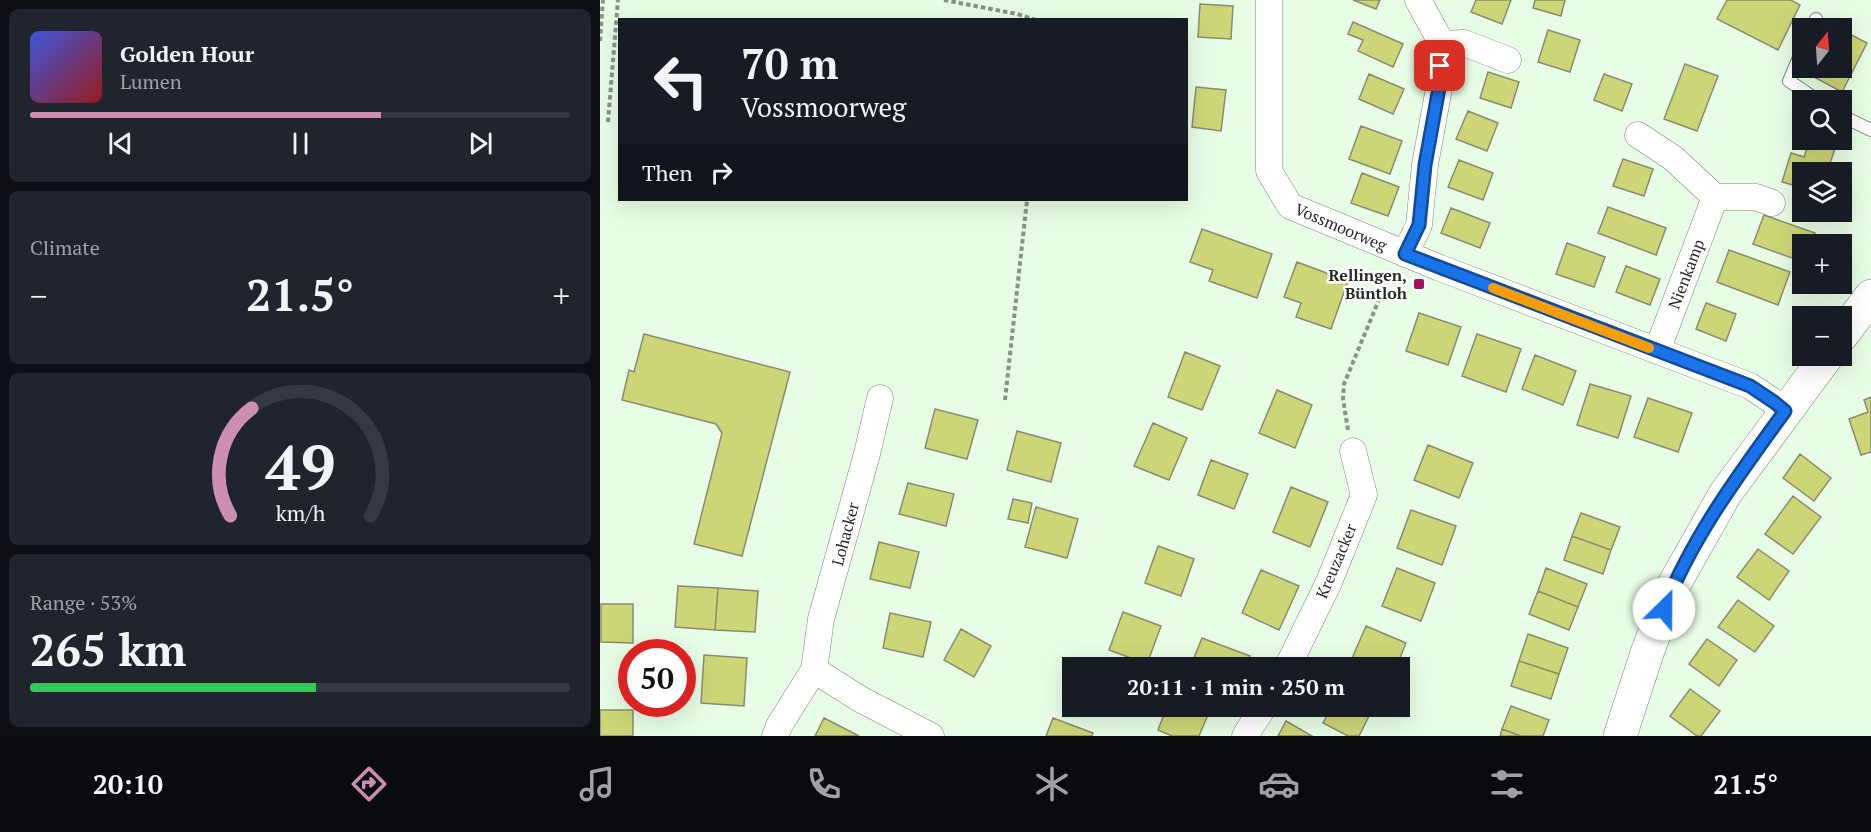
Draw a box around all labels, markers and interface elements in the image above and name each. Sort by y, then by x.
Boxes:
north arrow [1792,18,1852,78]
map controls [1792,18,1852,366]
text: 70 m [741,35,839,91]
text: Golden Hour [120,39,254,68]
pin [1414,40,1465,91]
icon: left [642,42,720,120]
icon: arrive [1423,49,1456,82]
text: Lumen [120,68,182,95]
text: Vossmoorweg [741,89,906,125]
button: search [1792,90,1852,150]
icon: previous [104,127,137,160]
icon: pause [284,127,317,160]
icon: next [464,127,497,160]
icon: right [705,156,738,189]
text: Then [642,158,693,187]
button: layers [1792,162,1852,222]
street label: Vossmoorweg [1292,198,1391,256]
text: Climate [30,234,100,261]
button: + [1792,234,1852,294]
street label: Nienkamp [1663,236,1709,312]
text: 21.5° [246,264,354,324]
place label: Rellingen, Büntloh [1329,264,1408,304]
text: − [30,274,48,317]
text: + [552,274,570,317]
marker: Rellingen, Büntloh [1412,277,1426,291]
button: − [1792,306,1852,366]
text: 49 [265,425,335,508]
text: km/h [275,499,325,527]
street label: Lohacker [826,499,864,568]
street label: Kreuzacker [1310,519,1362,602]
position arrow [1632,577,1696,641]
text: Range · 53% [30,589,137,616]
text: 265 km [30,619,186,679]
speed limit sign: 50 [618,639,696,717]
text: 20:11 · 1 min · 250 m [1127,672,1345,701]
icon: directions [348,763,390,805]
icon: music [576,763,618,805]
icon: phone [803,763,845,805]
icon: climate [1031,763,1073,805]
icon: car [1258,763,1300,805]
icon: filters [1486,763,1528,805]
text: 20:10 [93,766,163,802]
text: 21.5° [1713,766,1778,802]

